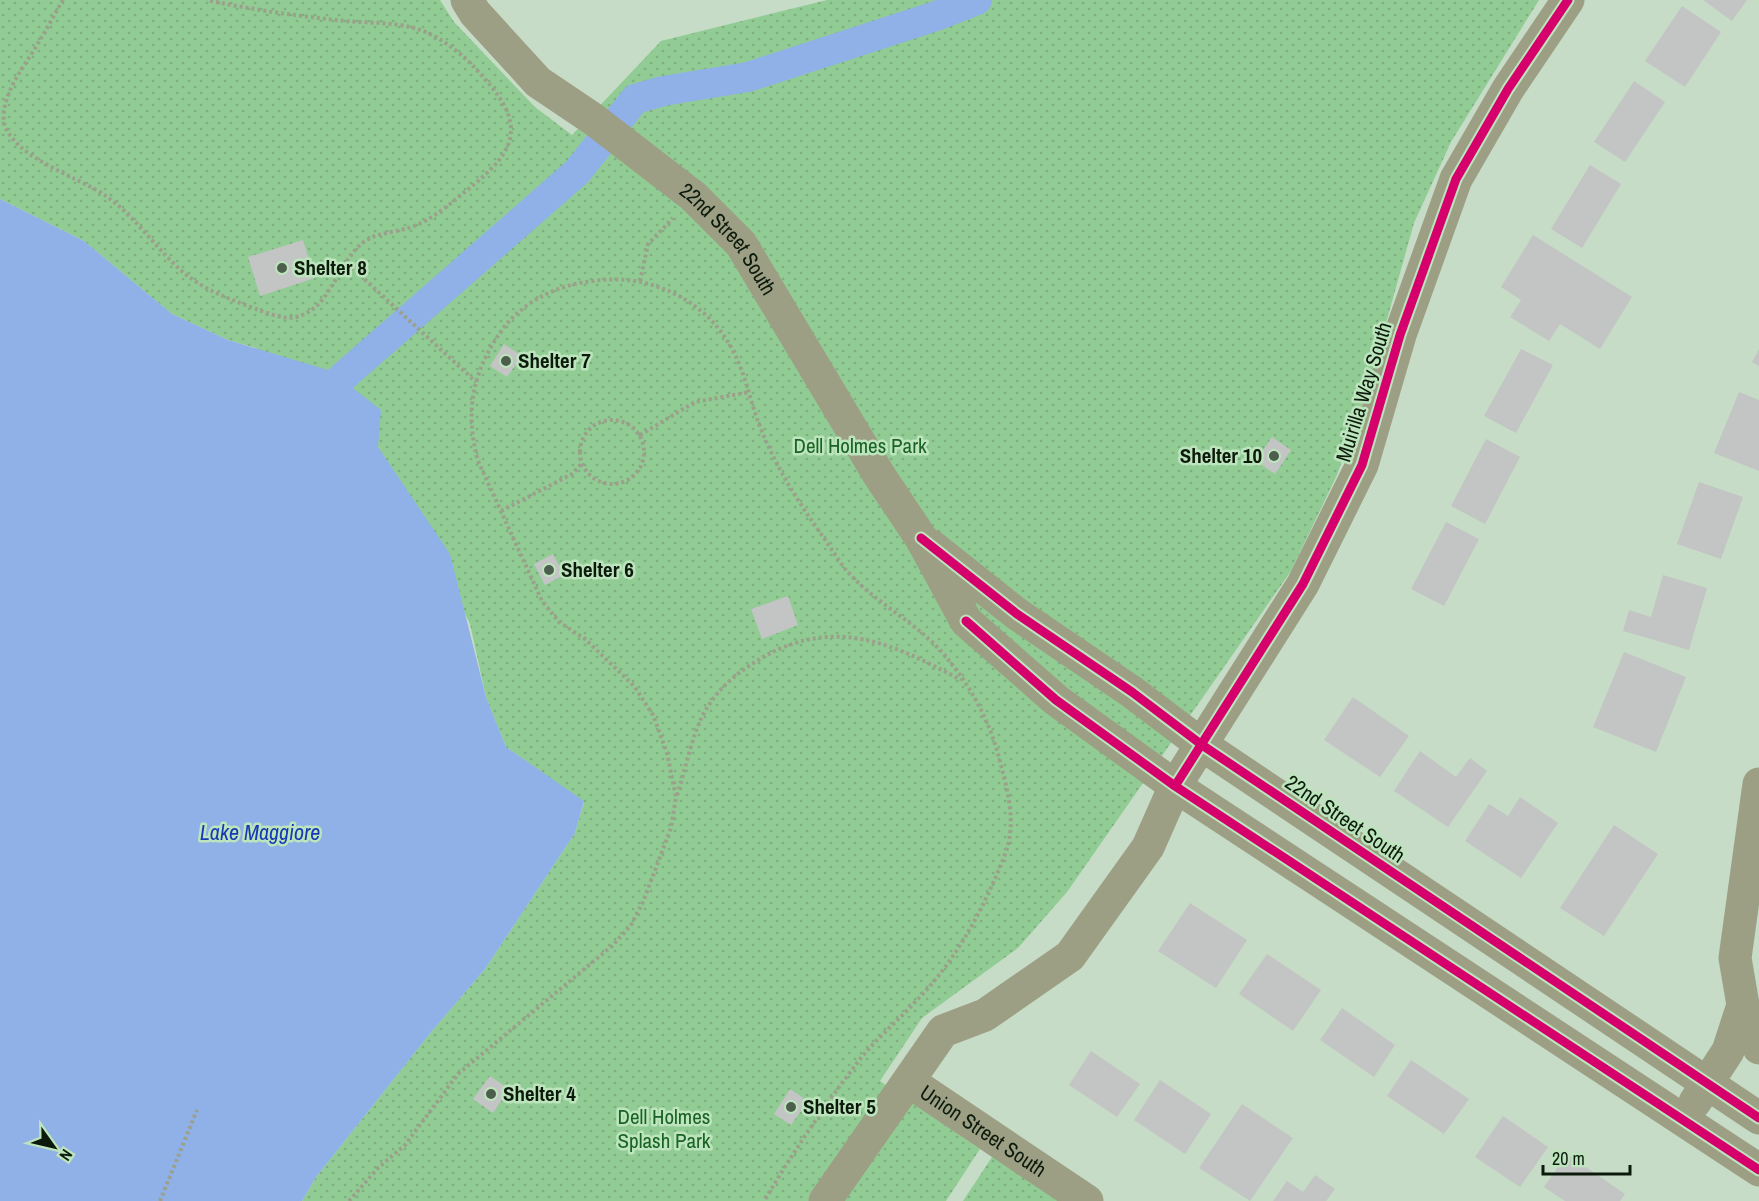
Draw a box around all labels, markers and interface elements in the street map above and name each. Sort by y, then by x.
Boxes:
street label: 22nd Street South [674,176,783,300]
place label: Shelter 8 [294,253,367,282]
marker: Shelter 8 [275,261,289,275]
street label: Muirilla Way South [1328,318,1399,465]
place label: Shelter 7 [518,346,591,375]
marker: Shelter 7 [499,354,513,368]
park label: Dell Holmes Park [794,431,927,460]
place label: Shelter 10 [1180,441,1262,470]
marker: Shelter 10 [1267,449,1281,463]
place label: Shelter 6 [561,555,634,584]
marker: Shelter 6 [542,563,556,577]
street label: 22nd Street South [1280,768,1411,869]
water label: Lake Maggiore [200,817,320,847]
street label: Union Street South [914,1078,1052,1184]
place label: Shelter 4 [503,1079,576,1108]
marker: Shelter 4 [484,1087,498,1101]
place label: Shelter 5 [803,1092,876,1121]
marker: Shelter 5 [784,1100,798,1114]
park label: Dell Holmes Splash Park [618,1102,711,1155]
north arrow [24,1117,84,1177]
scale bar [1543,1138,1630,1176]
text: N [55,1145,78,1165]
text: 20 m [1552,1146,1585,1171]

